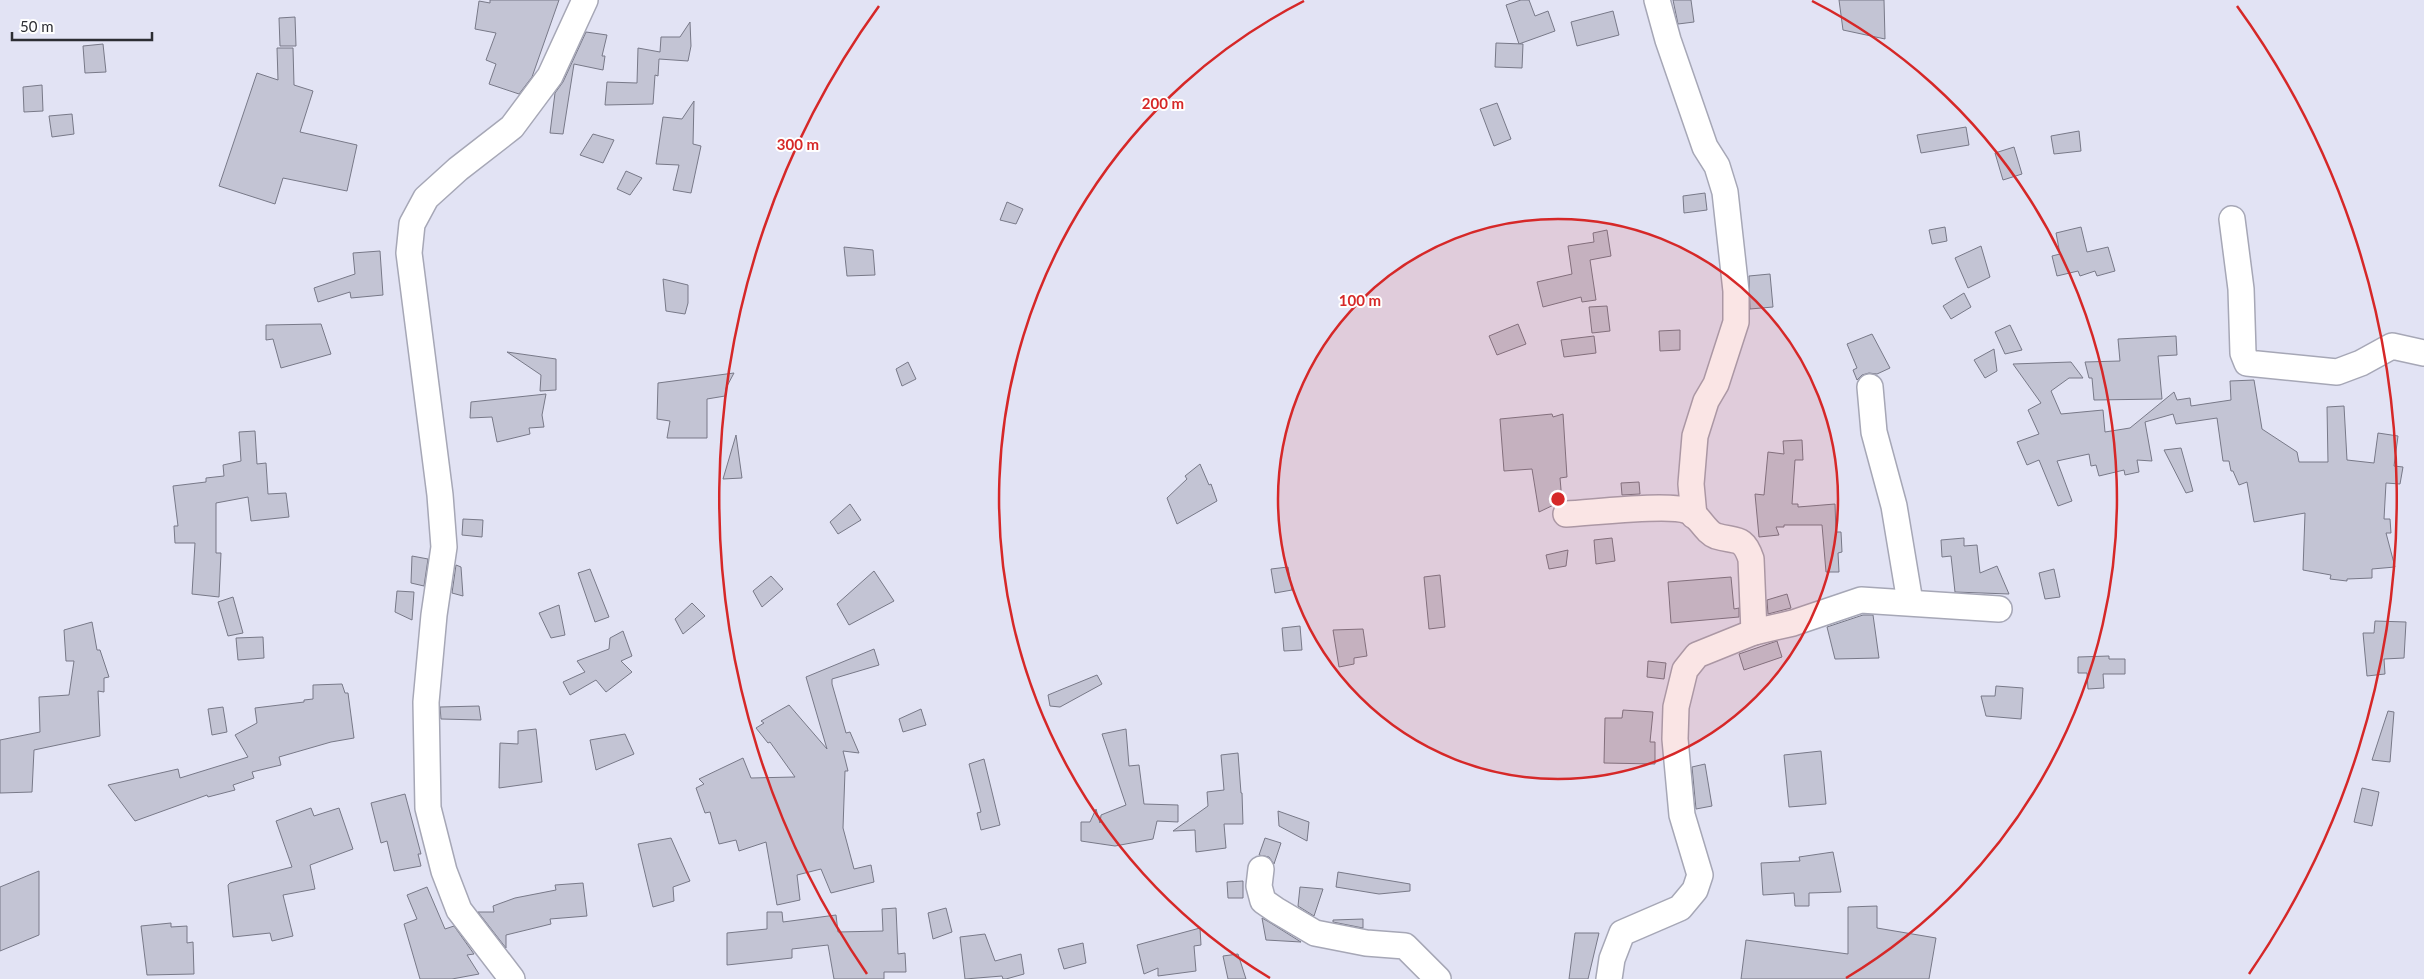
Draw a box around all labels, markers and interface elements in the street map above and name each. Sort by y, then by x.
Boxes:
scale bar [12,10,152,42]
text: 50 m [20,17,54,35]
text: 200 m [1142,94,1184,112]
text: 300 m [777,135,819,153]
text: 100 m [1339,291,1381,309]
centre of rings [1549,490,1567,508]

